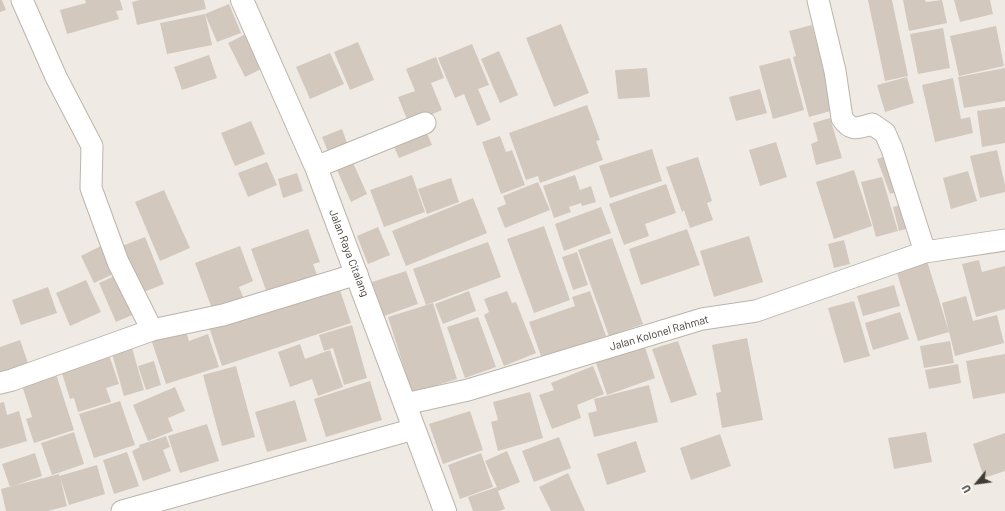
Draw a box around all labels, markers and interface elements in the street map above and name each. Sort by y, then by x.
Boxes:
street label: Jalan Raya Citalang [326,208,372,298]
street label: Jalan Kolonel Rahmat [608,312,710,354]
north arrow [957,463,997,503]
text: U [959,483,973,495]

